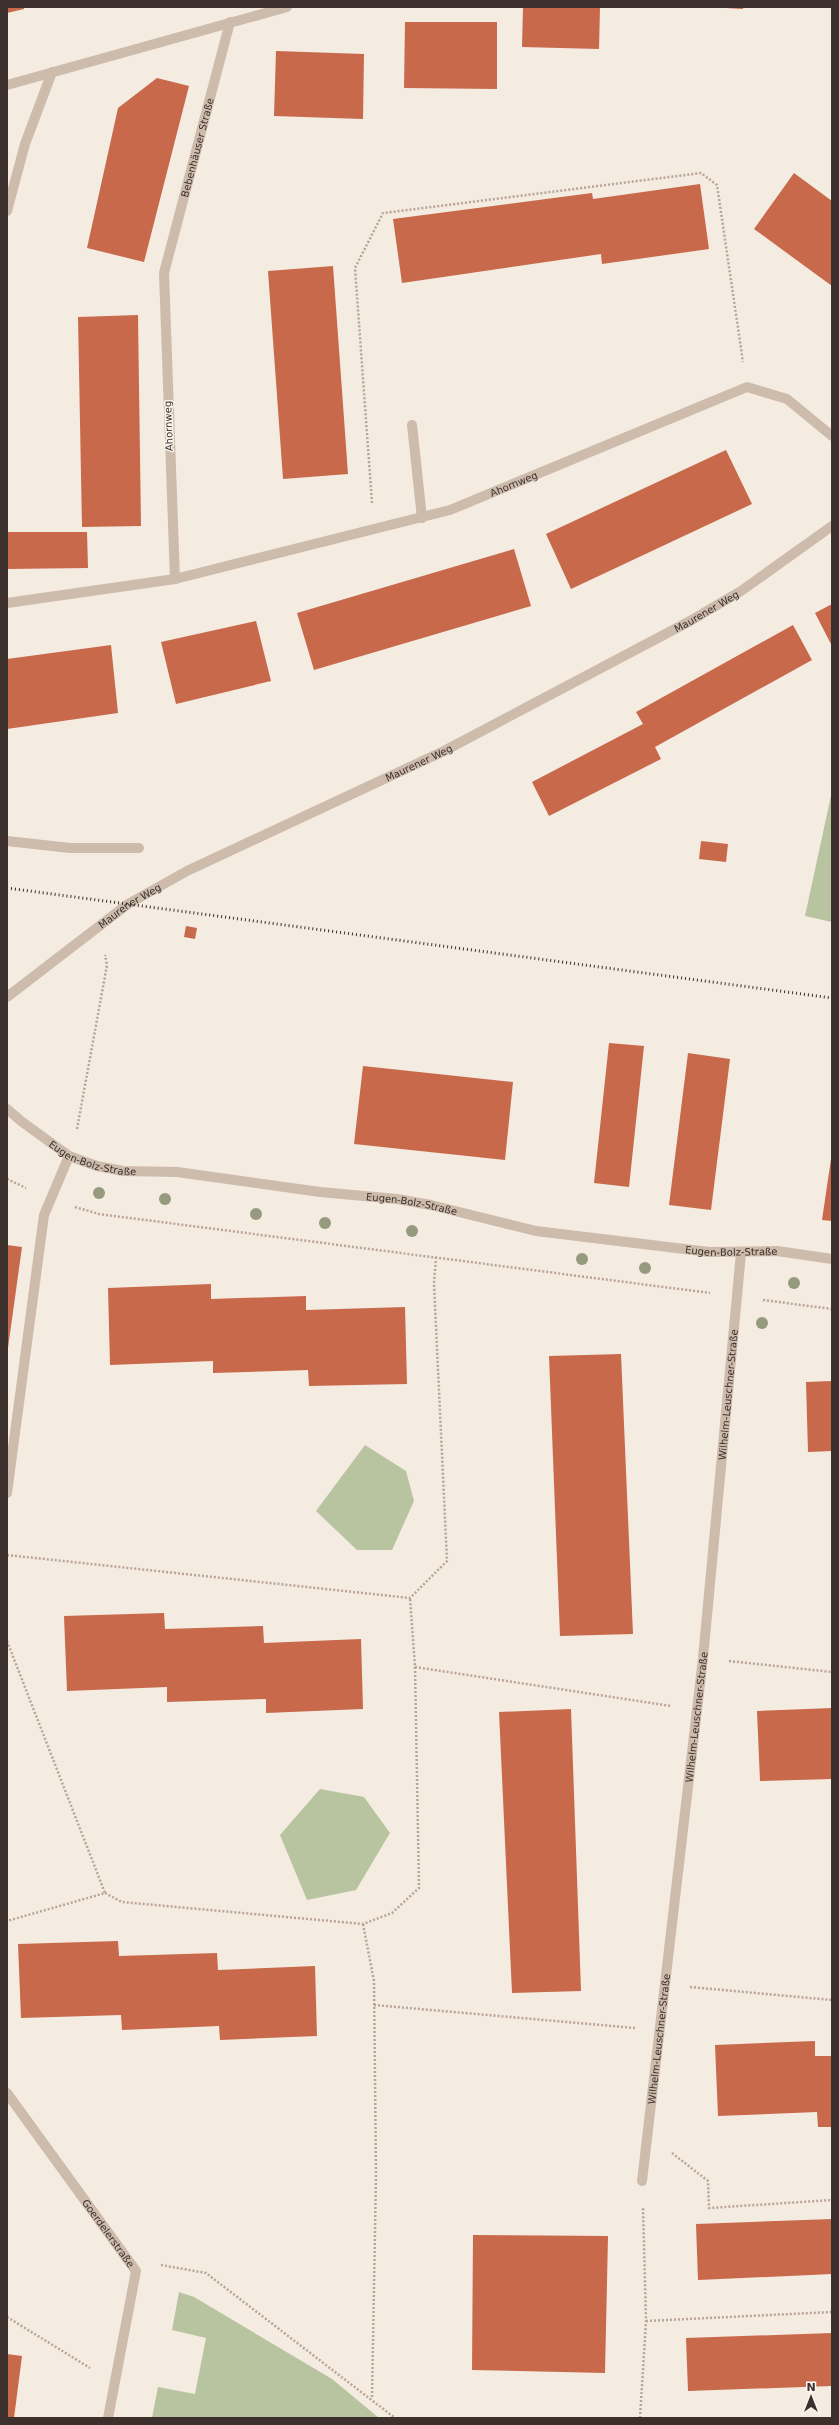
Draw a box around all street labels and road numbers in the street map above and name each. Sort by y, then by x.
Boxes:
street label: Bebenhäuser Straße [179,97,216,199]
street label: Ahornweg [162,401,175,451]
street label: Ahornweg [488,469,539,499]
street label: Maurener Weg [672,589,741,634]
street label: Maurener Weg [384,743,454,784]
street label: Maurener Weg [96,882,163,931]
street label: Eugen-Bolz-Straße [47,1138,136,1177]
street label: Eugen-Bolz-Straße [366,1191,458,1217]
street label: Eugen-Bolz-Straße [684,1244,778,1258]
street label: Wilhelm-Leuschner-Straße [717,1329,740,1461]
street label: Wilhelm-Leuschner-Straße [684,1651,710,1783]
street label: Wilhelm-Leuschner-Straße [646,1973,672,2105]
street label: Goerdelerstraße [80,2197,136,2270]

